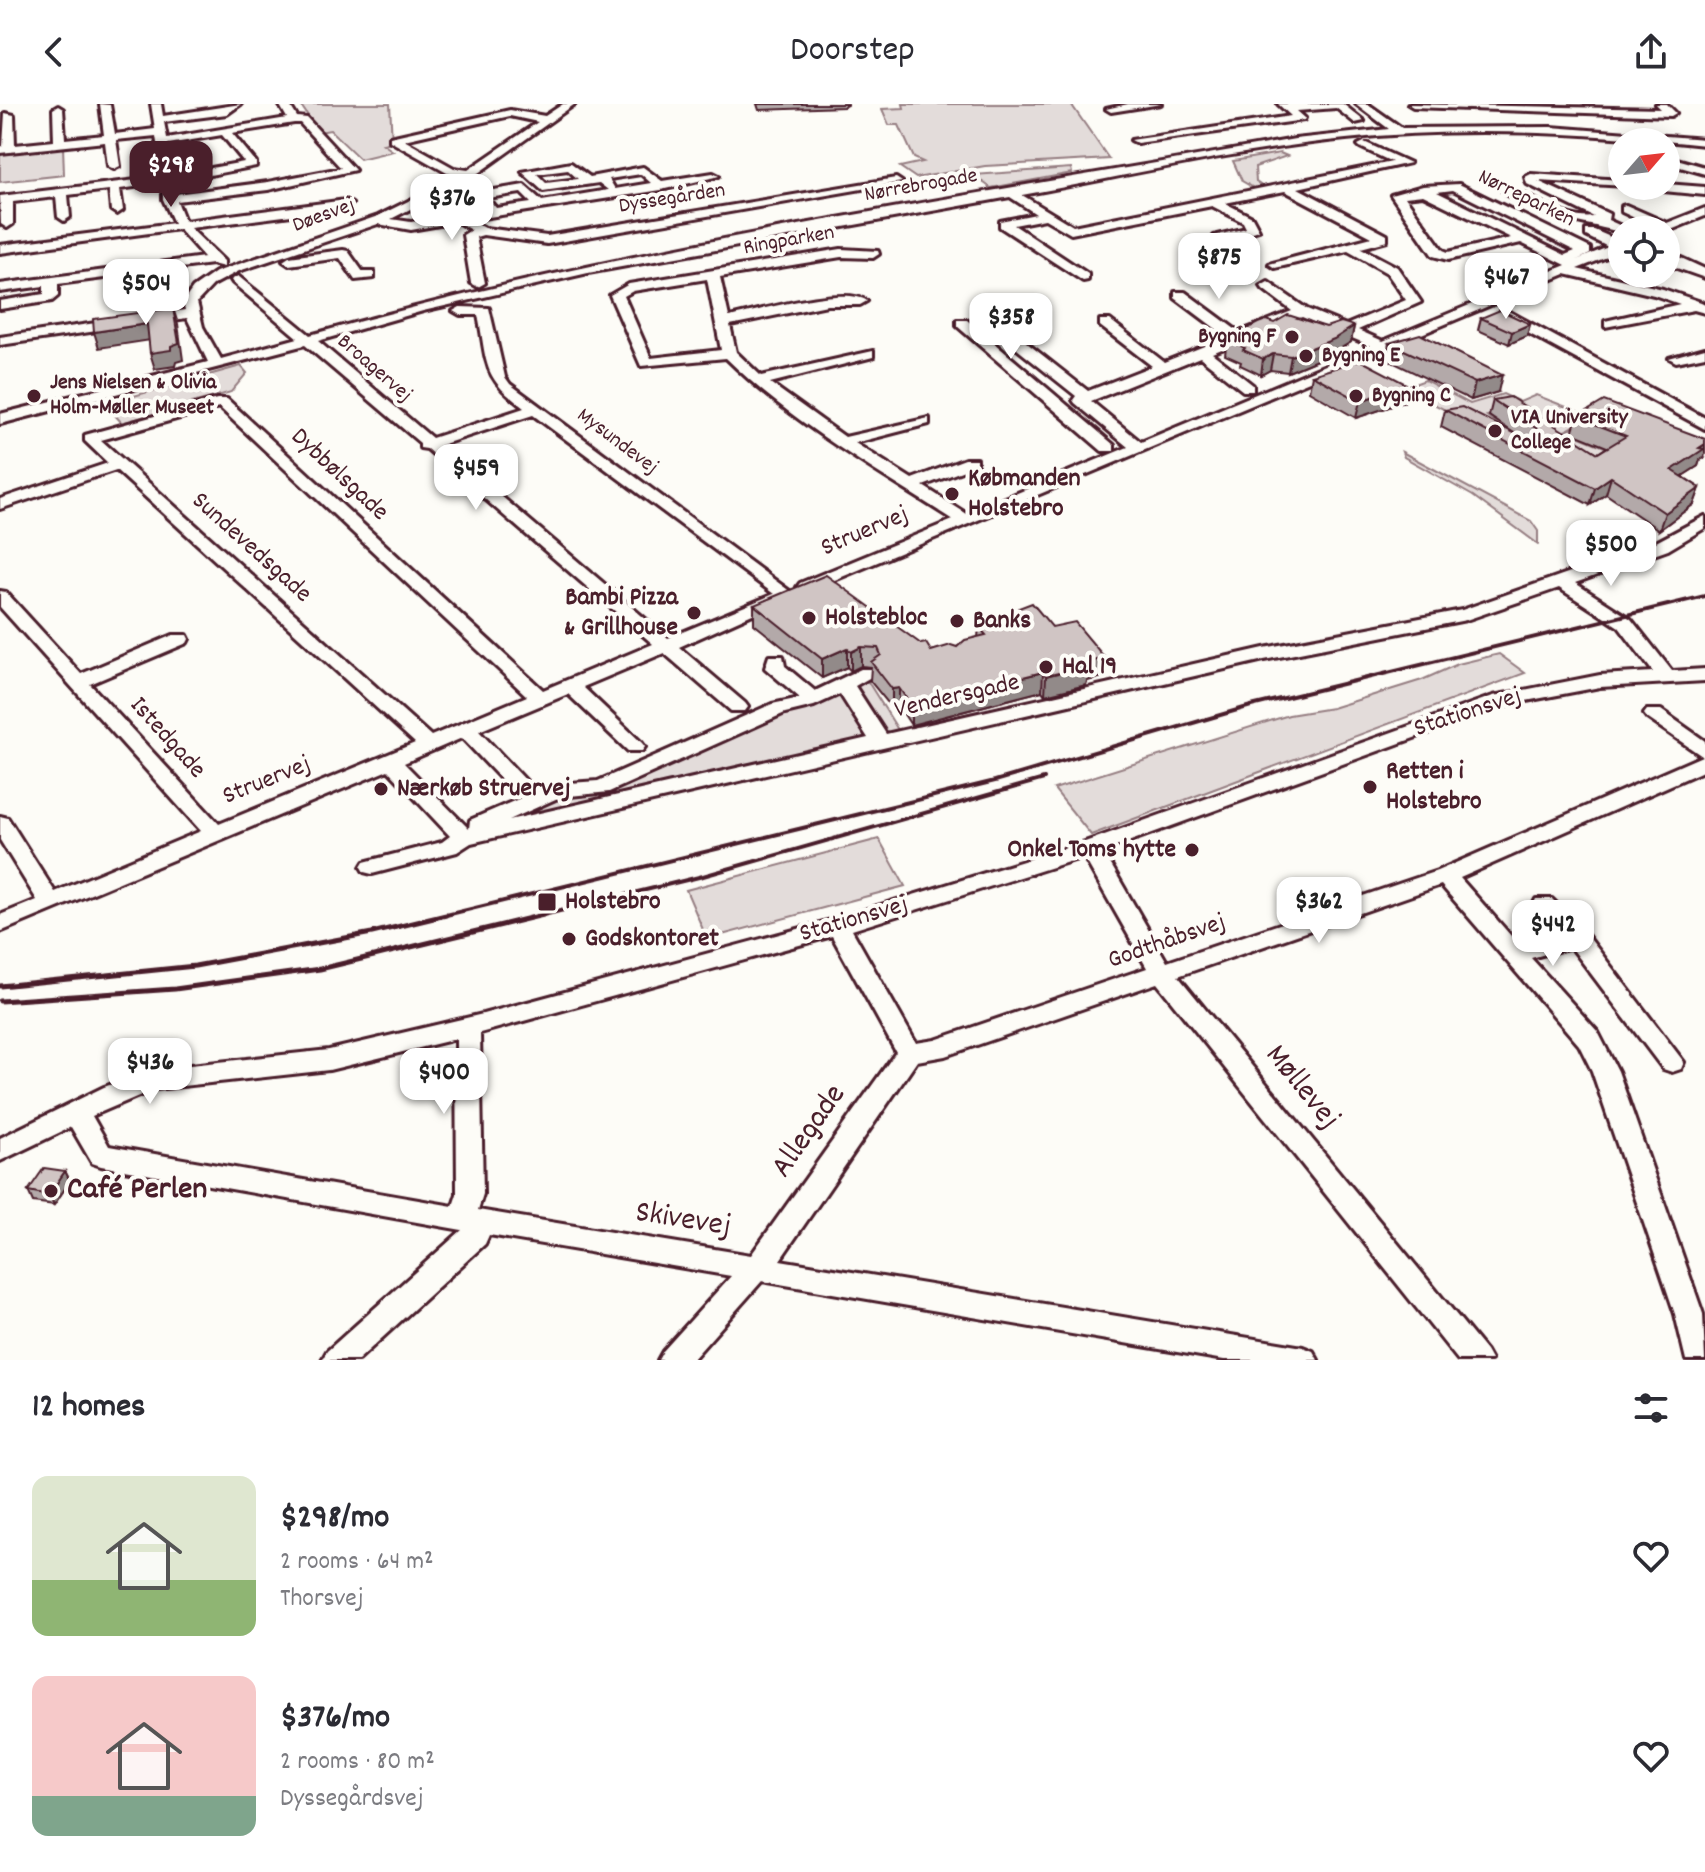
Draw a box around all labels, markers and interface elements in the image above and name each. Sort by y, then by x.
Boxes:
text: Doorstep [790,26,915,78]
icon: back [32,30,76,74]
icon: share [1629,30,1673,74]
north arrow [1608,128,1680,200]
map controls [1608,128,1680,288]
pin: $298 [124,141,218,209]
text: $298 [148,148,194,185]
street label: Nørrebrogade [862,161,980,211]
street label: Nørreparken [1472,162,1580,236]
pin: $376 [405,174,499,242]
street label: Dyssegården [617,175,727,223]
text: $376 [428,181,476,218]
street label: Døesvej [288,190,360,242]
button: locate [1608,216,1680,288]
street label: Ringparken [741,218,837,264]
pin: $875 [1172,233,1266,301]
text: $875 [1196,240,1242,277]
pin: $467 [1459,253,1553,321]
pin: $504 [99,259,193,327]
text: $467 [1483,260,1529,297]
text: $504 [121,266,171,303]
pin: $358 [964,293,1058,361]
text: $358 [987,300,1035,337]
place label: Bygning F [1198,322,1277,353]
street label: Broagervej [330,328,418,410]
marker: Bygning F [1283,328,1301,346]
place label: Bygning E [1322,341,1401,372]
marker: Bygning E [1297,347,1315,365]
place label: Jens Nielsen & Olivia Holm-Møller Museet [50,368,217,424]
place label: Bygning C [1372,381,1451,412]
marker: Jens Nielsen & Olivia Holm-Møller Museet [25,387,43,405]
marker: Bygning C [1347,387,1365,405]
street label: Mysundevej [570,401,664,483]
place label: VIA University College [1511,403,1629,459]
street label: Dybbølsgade [282,420,396,530]
marker: VIA University College [1486,422,1504,440]
pin: $459 [429,444,523,512]
text: $459 [452,451,500,488]
place label: Købmanden Holstebro [968,461,1081,528]
street label: Sundevedsgade [183,484,319,612]
marker: Købmanden Holstebro [943,485,961,503]
street label: Struervej [815,497,915,567]
pin: $500 [1564,520,1658,588]
text: $500 [1584,527,1638,564]
place label: Bambi Pizza & Grillhouse [564,580,679,647]
place label: Holstebloc [825,600,928,637]
place label: Banks [973,603,1031,640]
marker: Bambi Pizza & Grillhouse [685,604,703,622]
marker: Holstebloc [800,609,818,627]
marker: Banks [948,612,966,630]
place label: Hal 19 [1062,649,1117,686]
marker: Hal 19 [1037,658,1055,676]
street label: Vendersgade [891,665,1023,729]
street label: Stationsvej [1409,678,1527,748]
street label: Istedgade [120,689,214,787]
street label: Struervej [217,747,317,815]
place label: Retten i Holstebro [1386,754,1482,821]
place label: Nærkøb Struervej [397,771,571,808]
marker: Retten i Holstebro [1361,778,1379,796]
marker: Nærkøb Struervej [372,780,390,798]
place label: Onkel Toms hytte [1007,832,1176,869]
marker: Onkel Toms hytte [1183,841,1201,859]
pin: $362 [1272,877,1366,945]
place label: Holstebro [565,884,661,921]
text: $362 [1295,884,1343,921]
street label: Stationsvej [795,887,913,953]
marker: Holstebro [536,891,558,913]
pin: $442 [1506,900,1600,968]
street label: Godthåbsvej [1103,905,1231,979]
text: $442 [1530,907,1576,944]
place label: Godskontoret [585,921,719,958]
marker: Godskontoret [560,930,578,948]
street label: Møllevej [1252,1035,1350,1141]
pin: $436 [103,1038,197,1106]
text: $436 [126,1045,174,1082]
pin: $400 [397,1048,491,1116]
text: $400 [418,1055,470,1092]
street label: Allegade [761,1076,859,1188]
place label: Café Perlen [67,1168,207,1214]
marker: Café Perlen [42,1182,60,1200]
street label: Skivevej [632,1191,734,1251]
text: 12 homes [32,1384,145,1433]
icon: filters [1629,1386,1673,1430]
text: $298/mo [280,1495,389,1544]
icon: home [96,1508,192,1604]
icon: heart [1629,1534,1673,1578]
text: 2 rooms · 64 m² [280,1544,434,1581]
text: Thorsvej [280,1581,364,1618]
text: $376/mo [280,1695,390,1744]
icon: home [96,1708,192,1804]
icon: heart [1629,1734,1673,1778]
text: 2 rooms · 80 m² [280,1744,435,1781]
text: Dyssegårdsvej [280,1781,424,1818]

